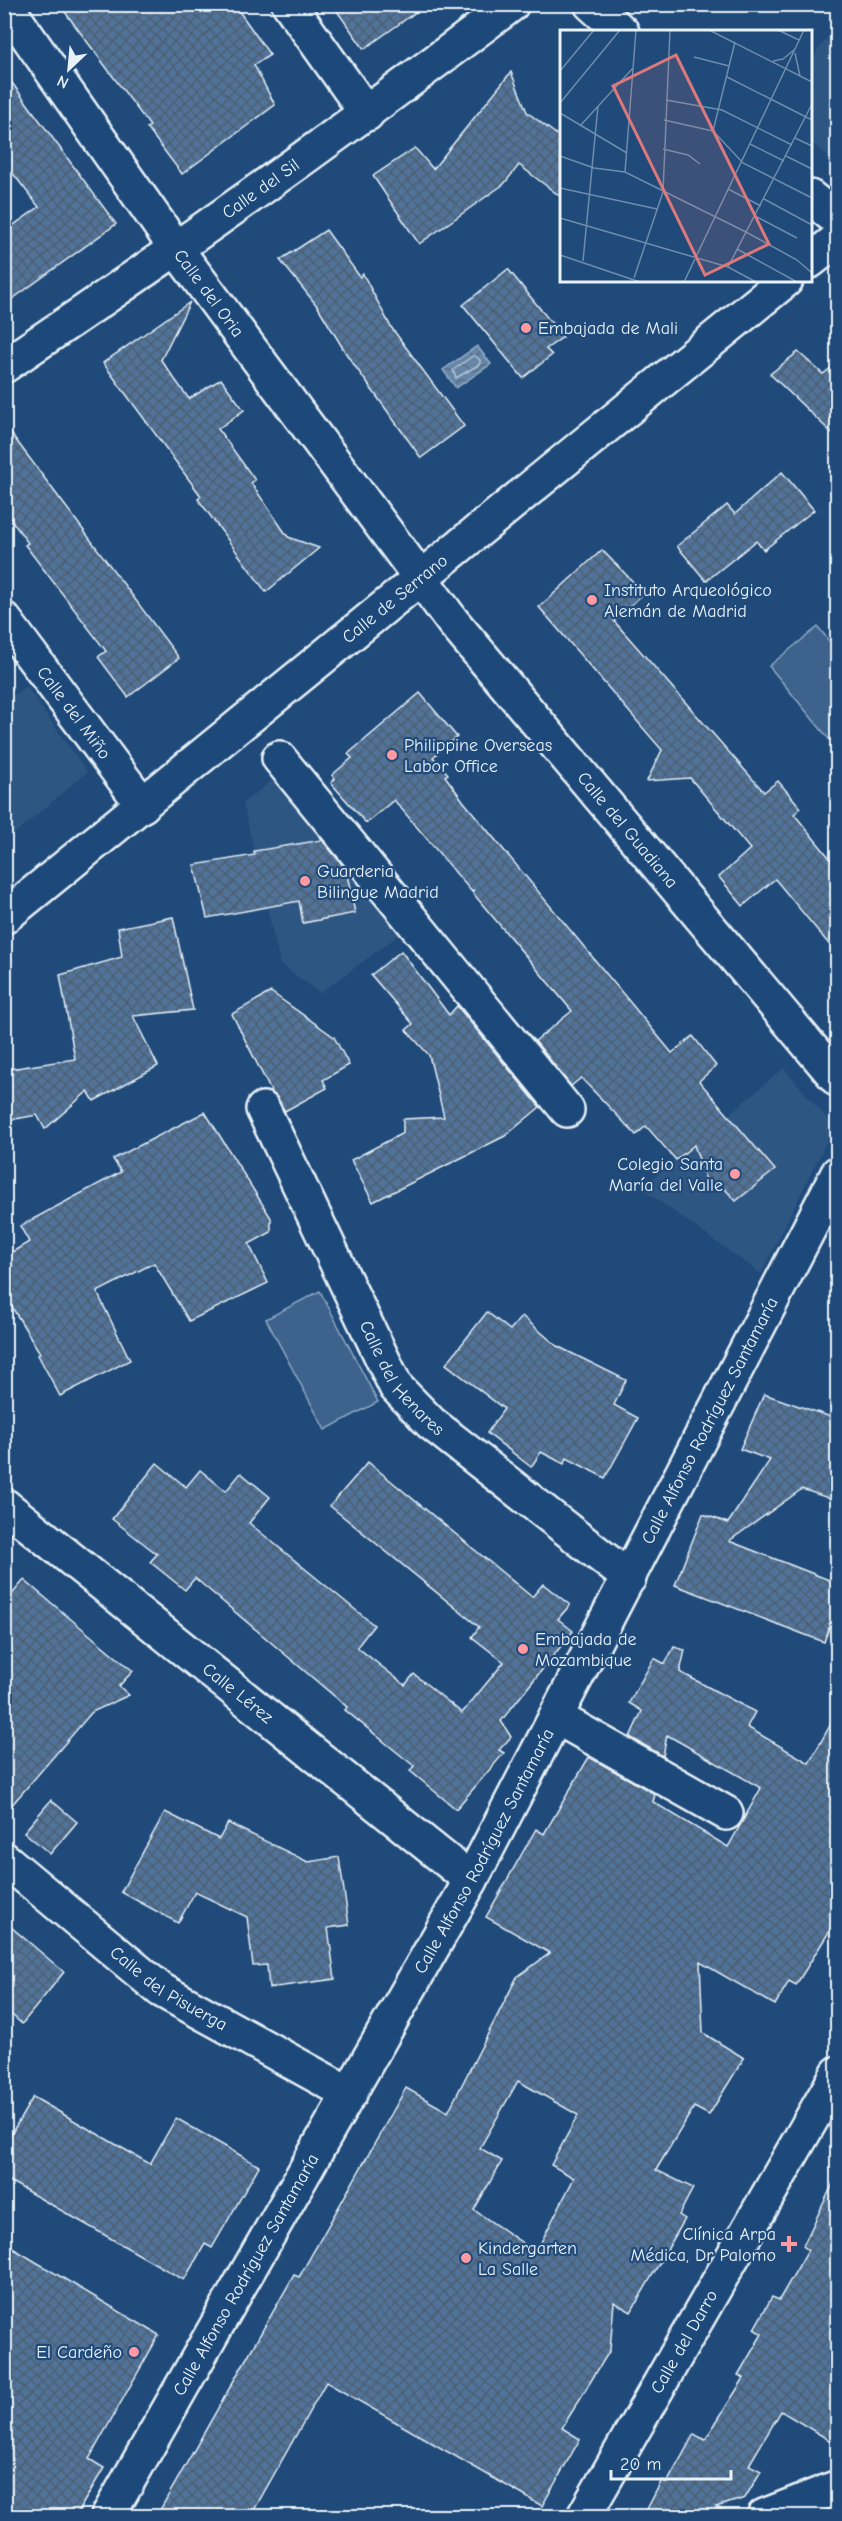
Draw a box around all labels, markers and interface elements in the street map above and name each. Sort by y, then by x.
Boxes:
inset map [560,30,812,282]
north arrow [39,39,99,99]
text: N [54,71,71,92]
street label: Calle del Sil [218,154,303,223]
street label: Calle del Oria [170,245,248,341]
place label: Embajada de Mali [538,318,678,339]
marker: Embajada de Mali [519,321,533,335]
street label: Calle de Serrano [338,550,452,648]
place label: Instituto Arqueológico Alemán de Madrid [604,580,772,622]
marker: Instituto Arqueológico Alemán de Madrid [585,593,599,607]
street label: Calle del Miño [33,662,116,763]
place label: Philippine Overseas Labor Office [404,735,552,777]
marker: Philippine Overseas Labor Office [385,748,399,762]
street label: Calle del Guadiana [573,767,683,892]
place label: Guarderia Bilingue Madrid [317,861,439,903]
marker: Guarderia Bilingue Madrid [298,874,312,888]
place label: Colegio Santa María del Valle [609,1154,723,1196]
marker: Colegio Santa María del Valle [728,1167,742,1181]
street label: Calle Alfonso Rodríguez Santamaría [637,1294,782,1548]
street label: Calle del Henares [355,1317,448,1440]
place label: Embajada de Mozambique [535,1629,637,1671]
marker: Embajada de Mozambique [516,1642,530,1656]
street label: Calle Lérez [198,1658,278,1728]
street label: Calle Alfonso Rodríguez Santamaría [409,1725,558,1977]
street label: Calle del Pisuerga [106,1942,231,2035]
street label: Calle Alfonso Rodríguez Santamaría [168,2150,323,2399]
place label: Clínica Arpa Médica, Dr Palomo [630,2224,776,2266]
marker: Clínica Arpa Médica, Dr Palomo [780,2235,798,2253]
place label: Kindergarten La Salle [478,2238,577,2280]
marker: Kindergarten La Salle [459,2251,473,2265]
street label: Calle del Darro [646,2286,722,2397]
place label: El Cardeño [36,2342,122,2363]
marker: El Cardeño [127,2345,141,2359]
scale bar [611,2443,731,2481]
text: 20 m [620,2454,661,2475]

